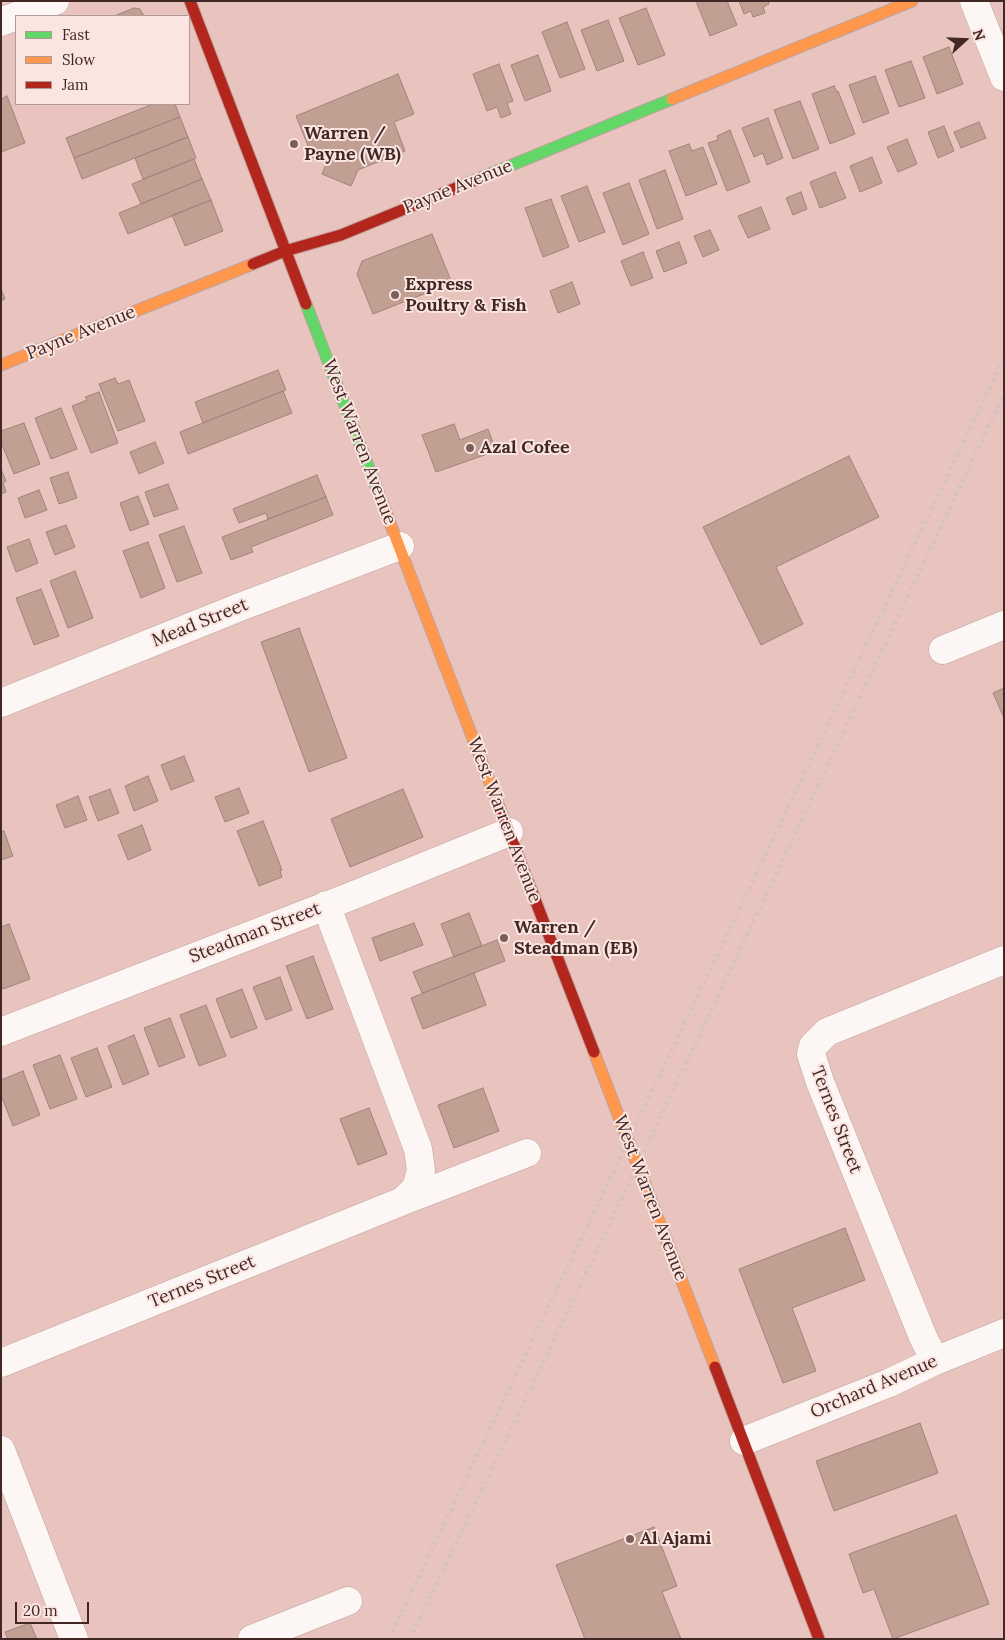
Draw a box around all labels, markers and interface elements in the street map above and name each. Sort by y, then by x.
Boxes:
legend [15,15,190,105]
north arrow [940,15,990,65]
text: Fast [62,25,90,44]
text: N [969,27,989,43]
text: Slow [62,50,95,69]
text: Jam [62,75,89,94]
place label: Warren / Payne (WB) [304,123,401,166]
marker: Warren / Payne (WB) [288,138,300,150]
street label: Payne Avenue [400,155,516,219]
place label: Express Poultry & Fish [405,274,527,316]
marker: Express Poultry & Fish [389,289,401,301]
street label: Payne Avenue [23,301,139,365]
street label: West Warren Avenue [317,356,401,528]
place label: Azal Cofee [480,437,570,459]
marker: Azal Cofee [464,442,476,454]
street label: Mead Street [149,594,251,652]
street label: West Warren Avenue [462,734,546,906]
street label: Steadman Street [186,898,324,968]
place label: Warren / Steadman (EB) [514,917,638,960]
marker: Warren / Steadman (EB) [498,932,510,944]
street label: Ternes Street [806,1063,866,1177]
street label: West Warren Avenue [608,1112,692,1284]
street label: Ternes Street [146,1251,258,1313]
street label: Orchard Avenue [807,1351,941,1423]
place label: Al Ajami [640,1528,711,1550]
marker: Al Ajami [624,1533,636,1545]
scale bar [18,1592,91,1624]
text: 20 m [23,1601,58,1620]

